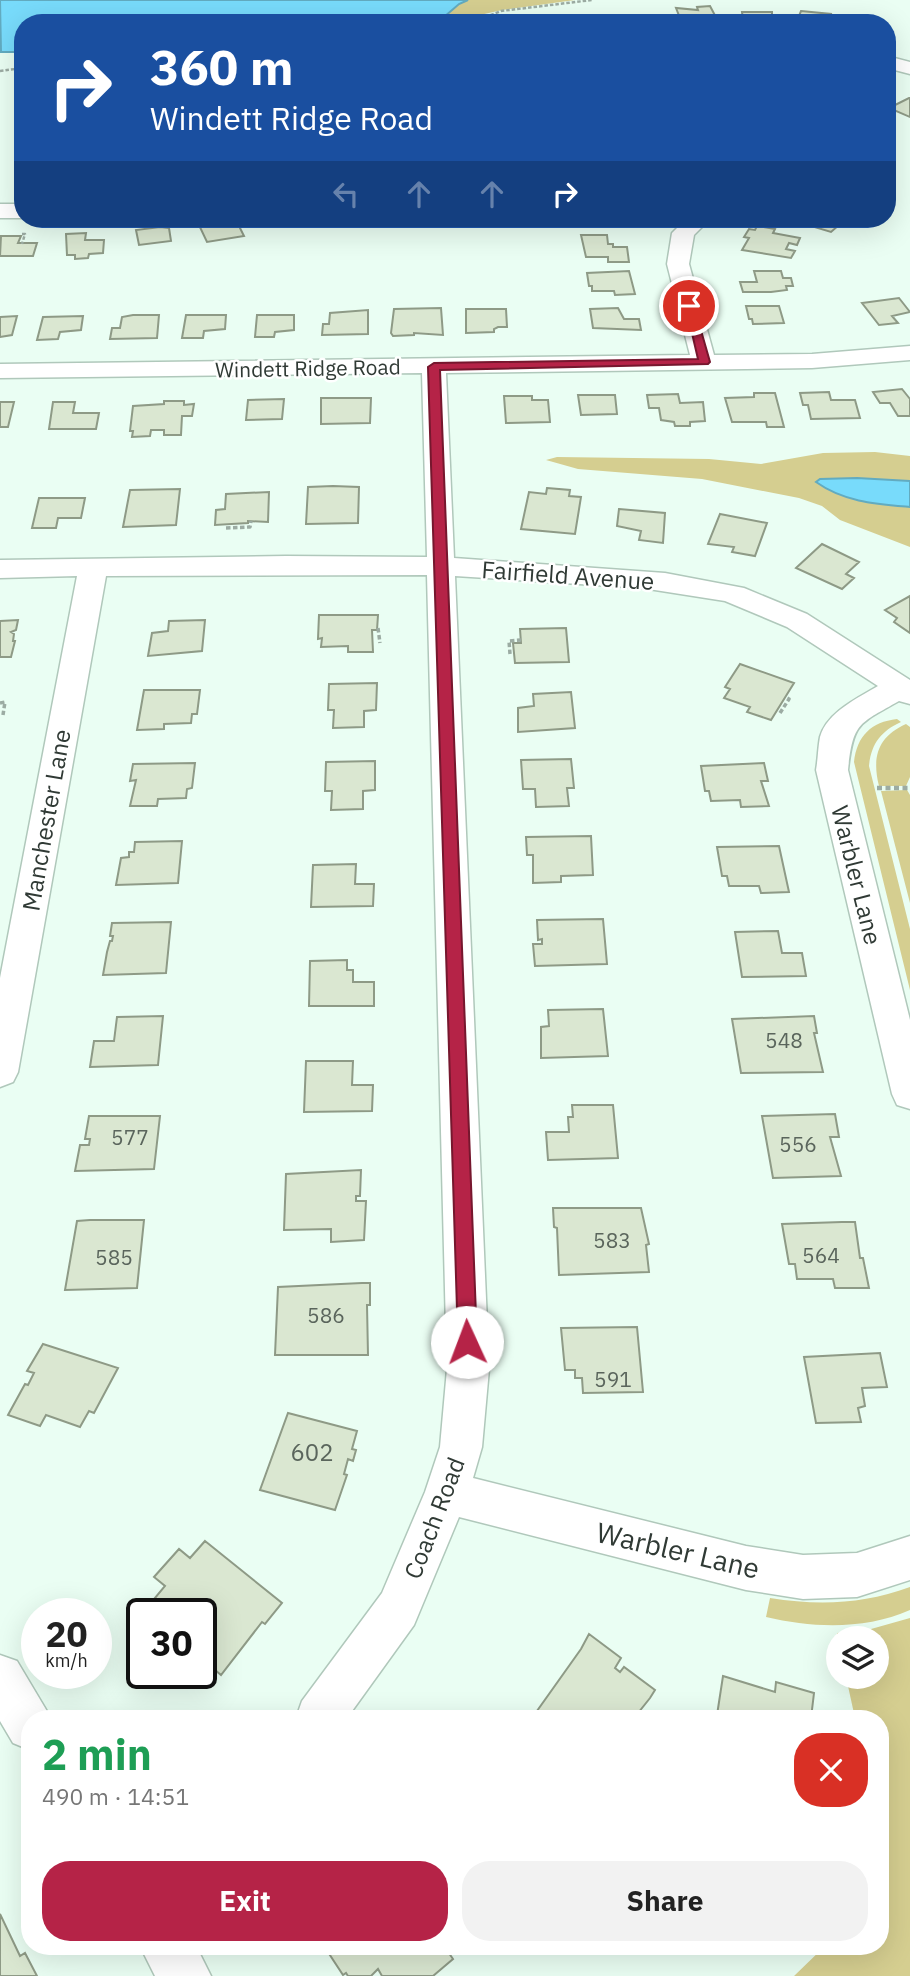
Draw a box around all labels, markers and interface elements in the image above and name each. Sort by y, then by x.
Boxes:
text: 360 m [150,35,294,98]
icon: right [35,42,126,133]
text: Windett Ridge Road [150,97,433,139]
icon: left [327,175,365,213]
icon: ahead [400,175,438,213]
icon: ahead [473,175,511,213]
icon: right [546,175,584,213]
pin [659,276,719,336]
icon: arrive [670,287,708,325]
street label: Windett Ridge Road [215,352,401,384]
street label: Fairfield Avenue [480,553,656,597]
street label: Manchester Lane [14,727,78,913]
street label: Warbler Lane [824,802,890,948]
house number: 548 [765,1026,803,1054]
house number: 577 [111,1123,149,1151]
house number: 556 [779,1130,817,1158]
house number: 583 [593,1226,631,1254]
house number: 564 [802,1241,840,1269]
house number: 585 [95,1243,133,1271]
house number: 586 [307,1301,345,1329]
position arrow [430,1305,504,1379]
house number: 591 [594,1365,632,1393]
house number: 602 [290,1436,334,1468]
street label: Coach Road [396,1453,472,1583]
street label: Warbler Lane [593,1513,763,1587]
speed limit sign: 30 [126,1598,217,1689]
text: 20 [45,1611,88,1657]
map controls [826,1626,889,1689]
button: layers [826,1626,889,1689]
text: km/h [45,1649,88,1672]
text: 2 min [42,1727,152,1782]
button: close [794,1733,868,1807]
text: 490 m · 14:51 [42,1781,189,1811]
button: Exit [42,1861,448,1941]
button: Share [462,1861,868,1941]

